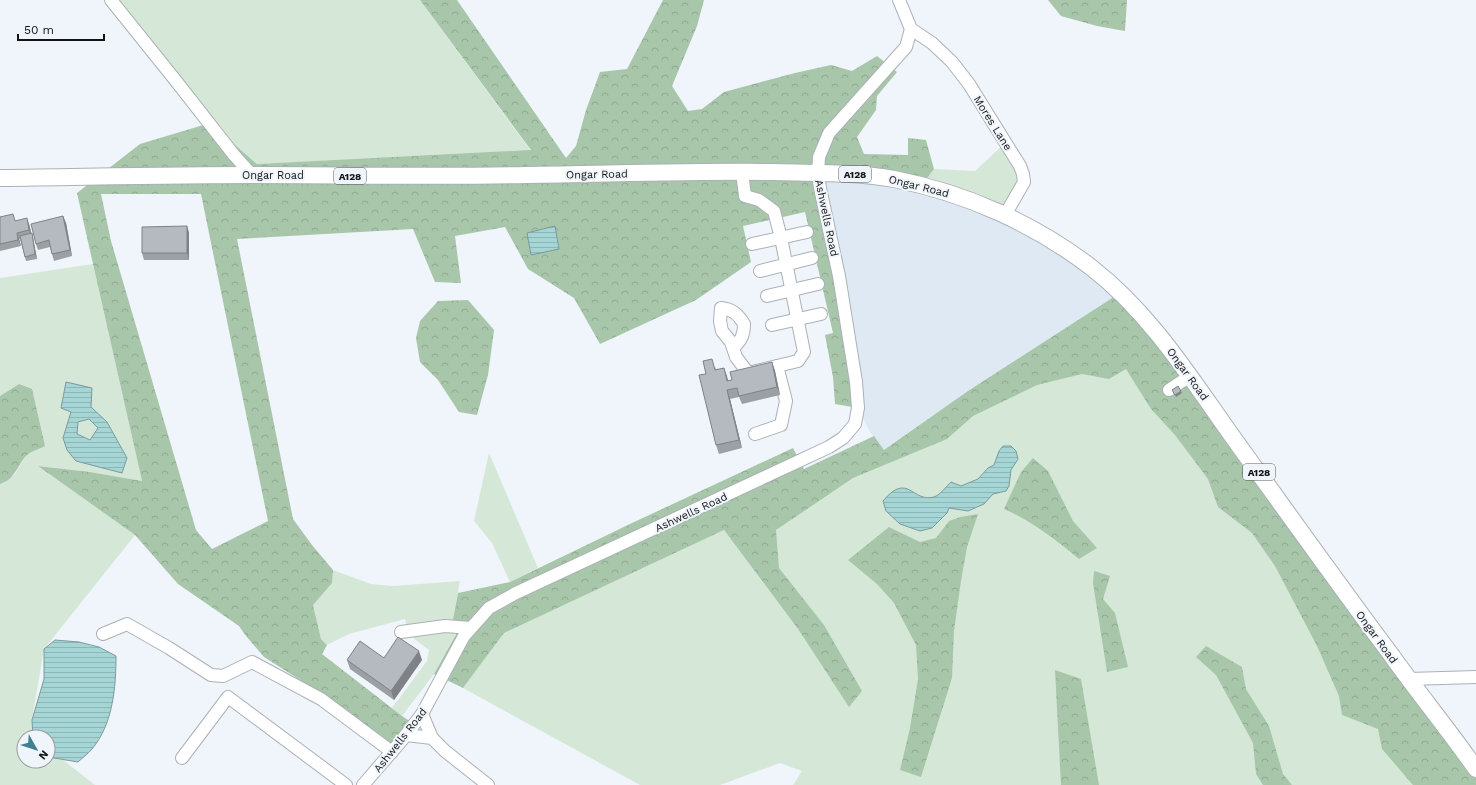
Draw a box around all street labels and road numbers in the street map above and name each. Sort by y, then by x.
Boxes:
street label: Mores Lane [971,93,1015,153]
road number: A128 [839,166,871,182]
street label: Ongar Road [566,167,628,182]
road number: A128 [334,168,366,184]
street label: Ongar Road [242,169,304,182]
street label: Ongar Road [887,173,950,200]
street label: Ashwells Road [812,178,841,258]
street label: Ongar Road [1164,345,1211,403]
road number: A128 [1243,464,1275,480]
street label: Ashwells Road [653,490,729,535]
street label: Ongar Road [1353,608,1400,666]
street label: Ashwells Road [371,705,430,775]

